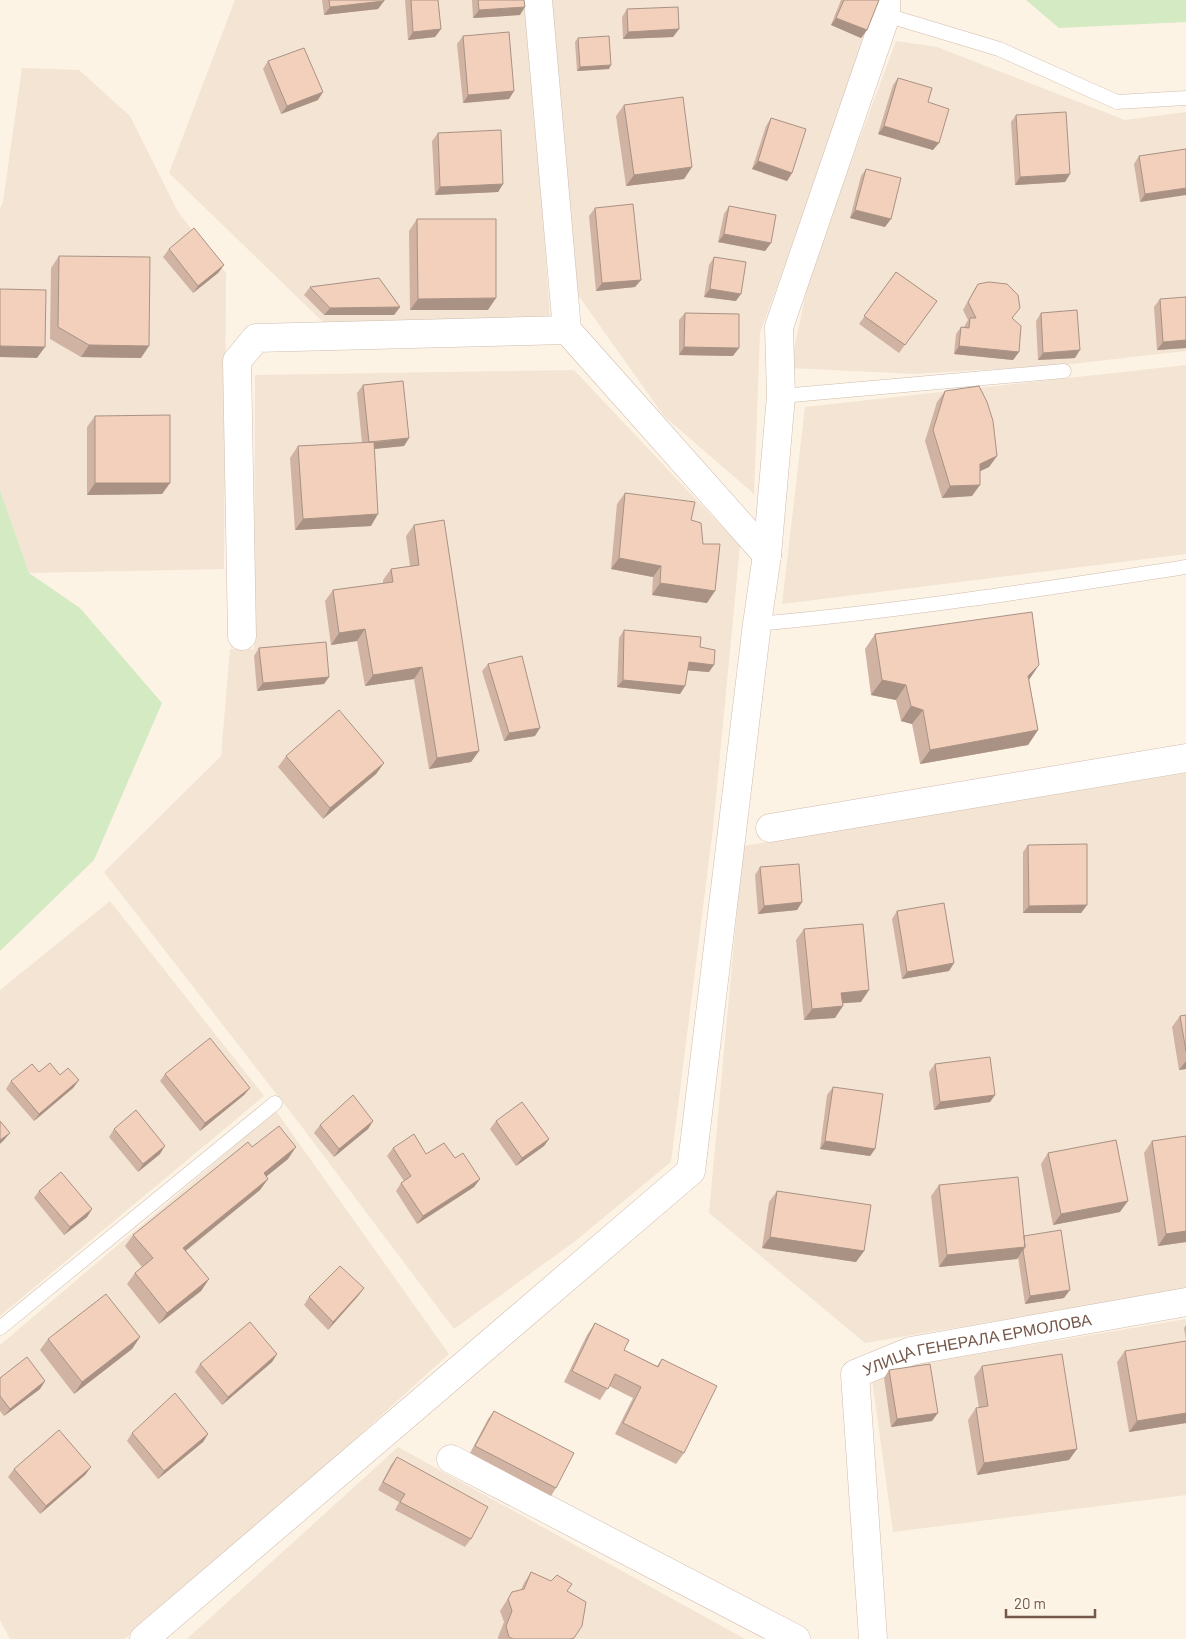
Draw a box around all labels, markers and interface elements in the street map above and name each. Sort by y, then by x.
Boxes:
street label: УЛИЦА ГЕНЕРАЛА ЕРМОЛОВА [860,1309,1093,1379]
scale bar [1006,1586,1095,1618]
text: 20 m [1014,1594,1046,1612]

